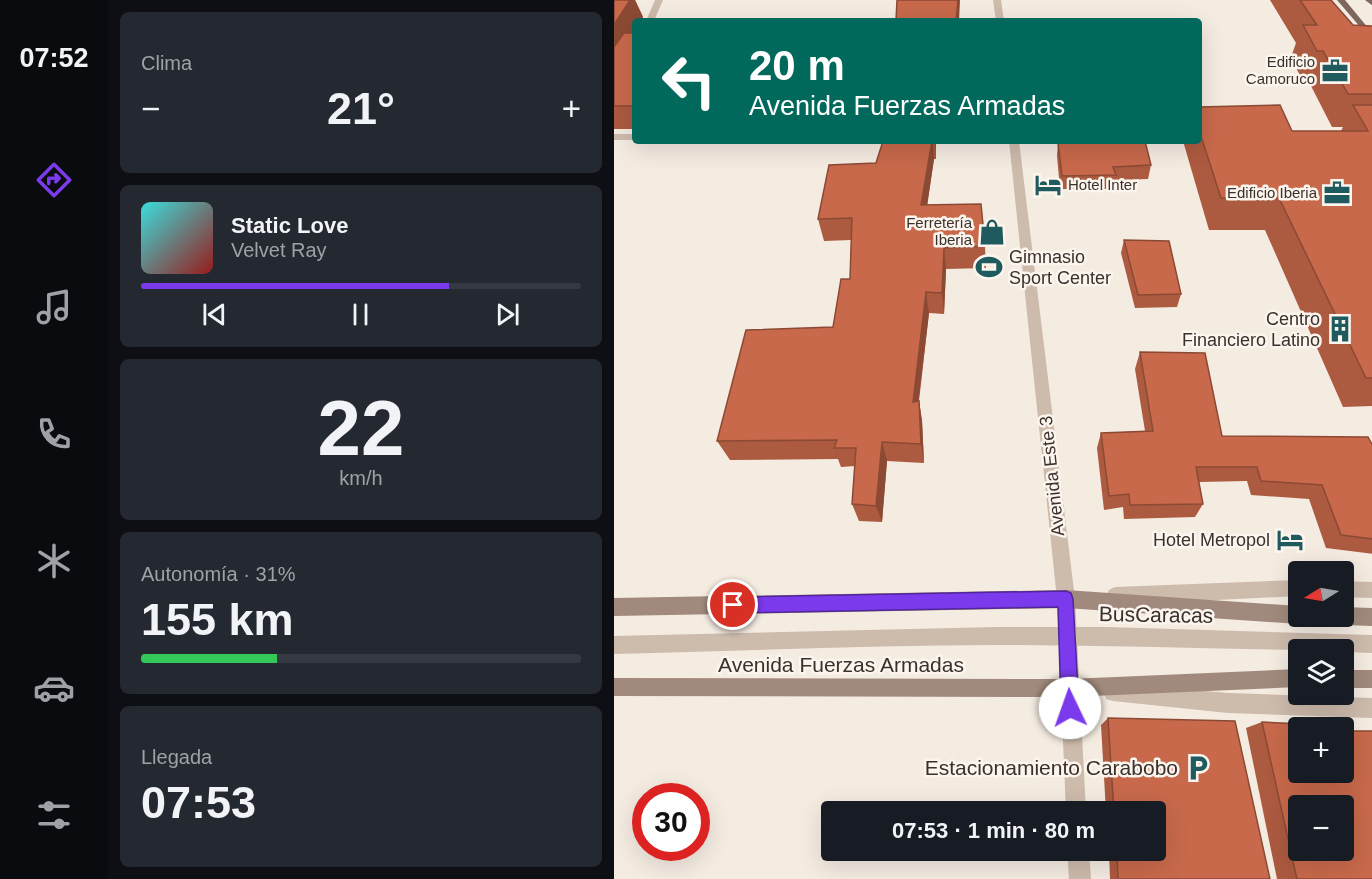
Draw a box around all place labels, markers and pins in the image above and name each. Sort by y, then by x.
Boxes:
place label: Edificio Camoruco [1246,53,1315,87]
office icon: Edificio Camoruco [1320,56,1350,86]
hotel icon: Hotel Inter [1033,170,1063,200]
place label: Hotel Inter [1068,176,1137,193]
office icon: Edificio Iberia [1322,178,1352,208]
place label: Edificio Iberia [1227,184,1318,201]
place label: Ferretería Iberia [906,214,973,248]
shop icon: Ferretería Iberia [977,217,1007,247]
place label: Gimnasio Sport Center [1009,247,1111,288]
sports icon: Gimnasio Sport Center [974,252,1004,282]
place label: Centro Financiero Latino [1182,309,1320,350]
building icon: Centro Financiero Latino [1325,314,1355,344]
hotel icon: Hotel Metropol [1275,525,1305,555]
place label: Hotel Metropol [1153,530,1270,550]
pin [707,579,758,630]
parking icon: Estacionamiento Carabobo [1183,753,1213,783]
place label: Estacionamiento Carabobo [925,756,1178,779]

